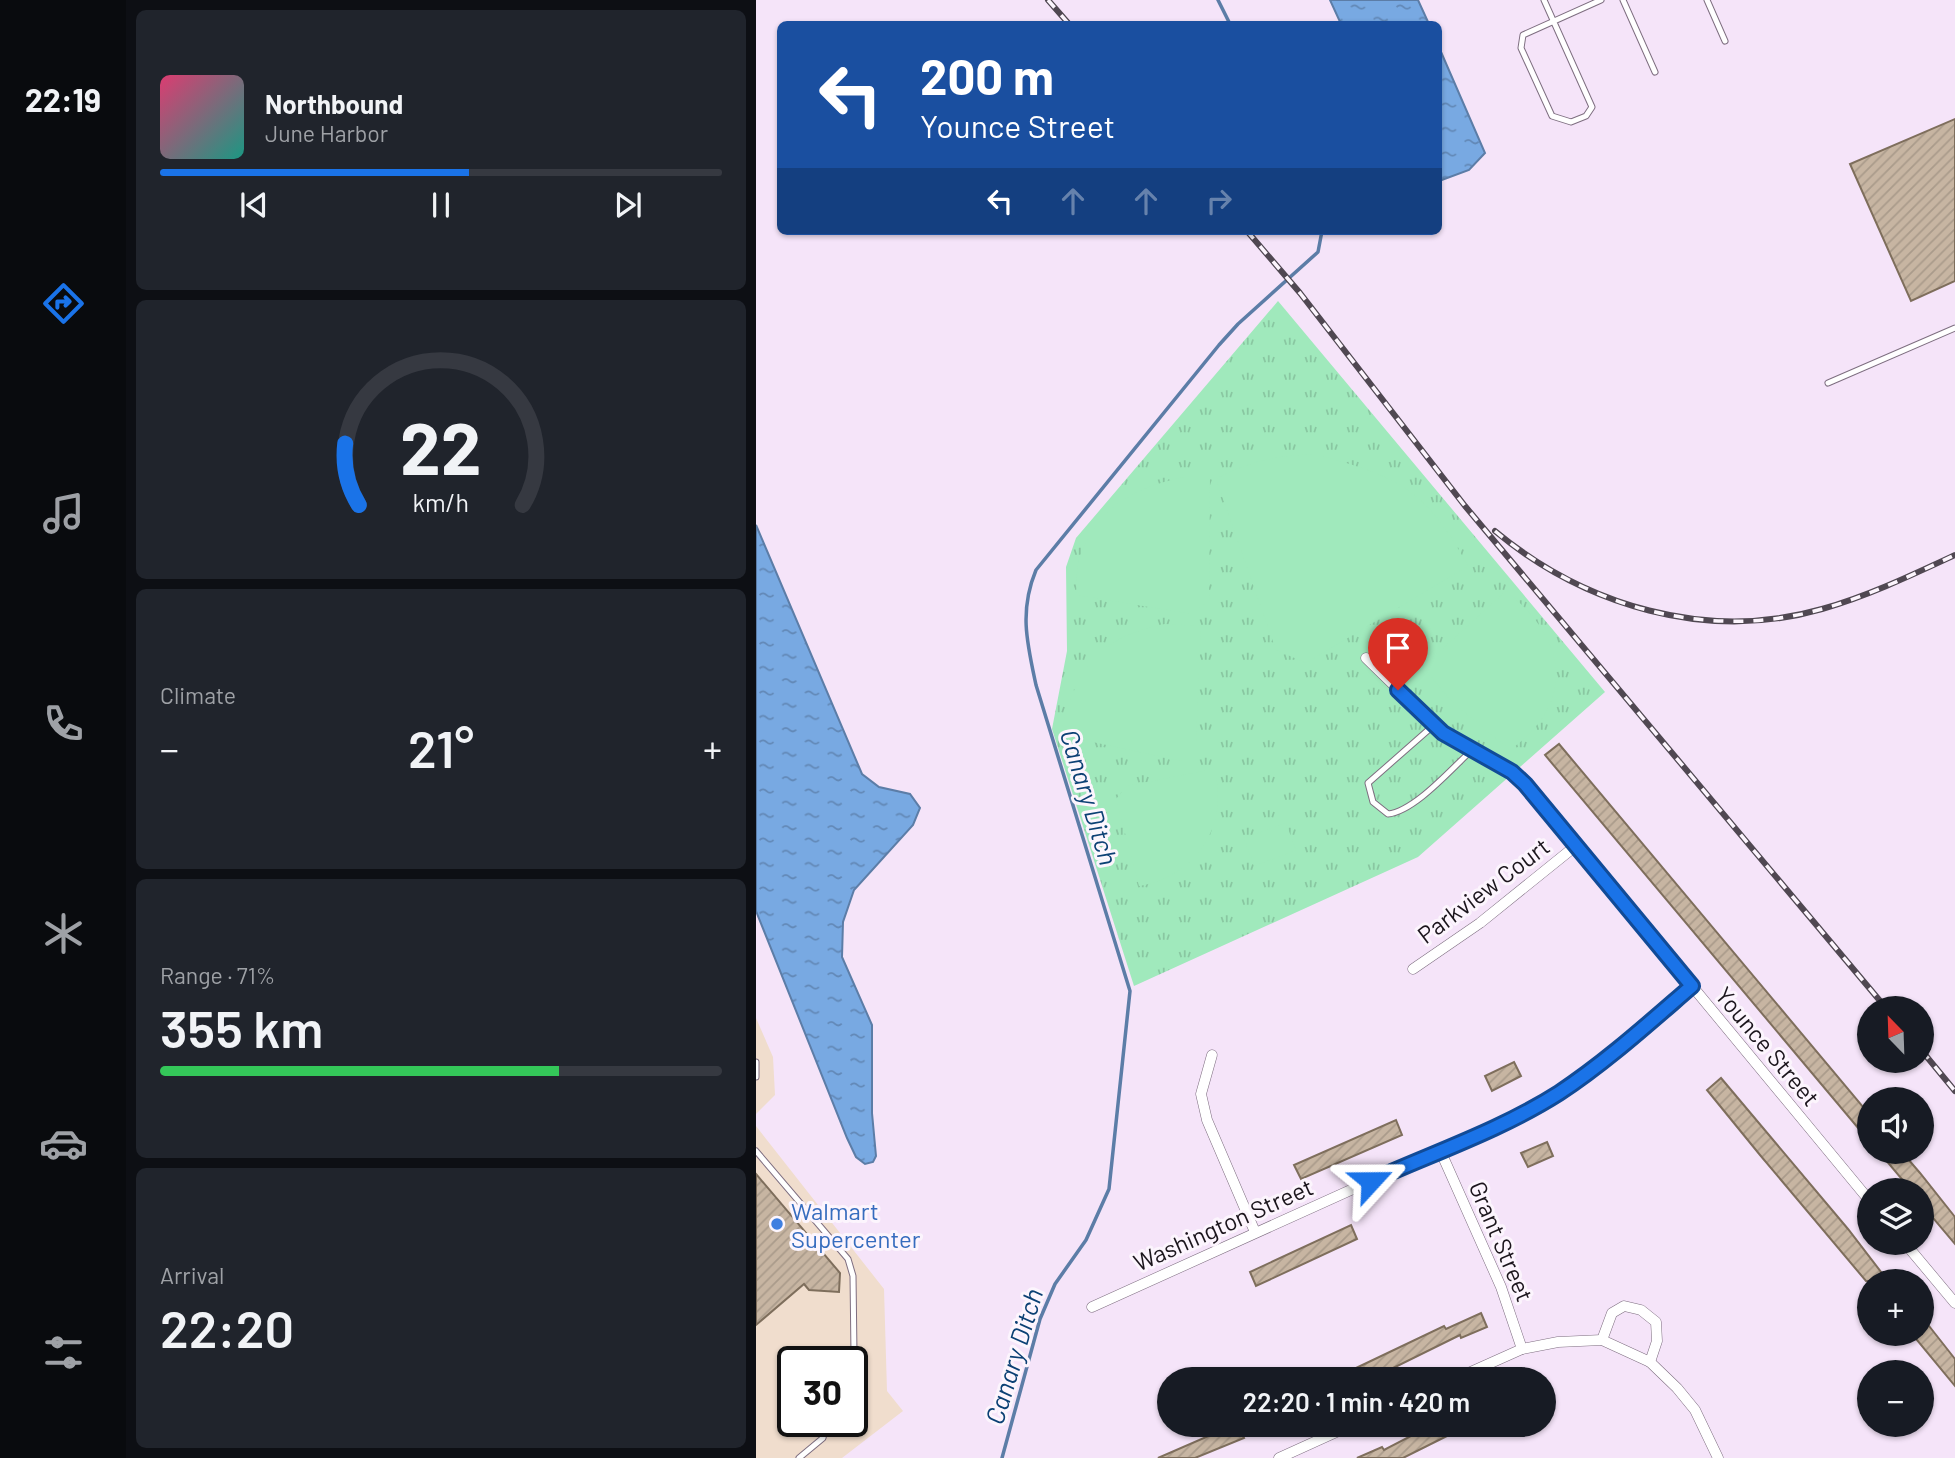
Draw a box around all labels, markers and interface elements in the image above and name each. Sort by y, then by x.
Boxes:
text: 200 m [920,46,1054,105]
icon: left [805,49,896,140]
text: 22:19 [25,80,101,118]
text: Northbound [265,88,403,119]
text: Younce Street [920,106,1115,144]
text: June Harbor [265,119,388,147]
icon: left [981,182,1019,220]
icon: ahead [1054,182,1092,220]
icon: ahead [1127,182,1165,220]
icon: right [1200,182,1238,220]
icon: previous [235,186,273,224]
icon: pause [422,186,460,224]
icon: next [609,186,647,224]
icon: directions [39,279,88,328]
text: 22 [400,403,482,491]
text: km/h [413,487,469,517]
icon: music [39,489,88,538]
pin [1368,618,1428,690]
icon: arrive [1379,629,1417,667]
text: Climate [160,681,236,709]
icon: phone [39,699,88,748]
text: 21° [408,716,474,778]
text: − [160,725,179,771]
text: + [703,725,722,771]
water label: Canary Ditch [1055,725,1125,869]
street label: Parkview Court [1411,831,1555,949]
icon: climate [39,909,88,958]
text: Range · 71% [160,961,275,989]
street label: Younce Street [1710,981,1826,1111]
text: 355 km [160,996,323,1058]
north arrow [1857,996,1934,1073]
map controls [1857,996,1934,1437]
button: sound [1857,1087,1934,1164]
icon: car [39,1119,88,1168]
position arrow [1334,1144,1408,1218]
street label: Washington Street [1129,1171,1317,1277]
street label: Grant Street [1464,1177,1540,1305]
button: layers [1857,1178,1934,1255]
place label: Walmart Supercenter [791,1196,921,1253]
marker: Walmart Supercenter [769,1216,785,1232]
text: Arrival [160,1261,224,1289]
button: + [1857,1269,1934,1346]
water label: Canary Ditch [978,1284,1048,1428]
text: 22:20 [160,1296,294,1358]
icon: filters [39,1328,88,1377]
speed limit sign: 30 [777,1346,868,1437]
button: − [1857,1360,1934,1437]
text: 22:20 · 1 min · 420 m [1243,1386,1470,1417]

